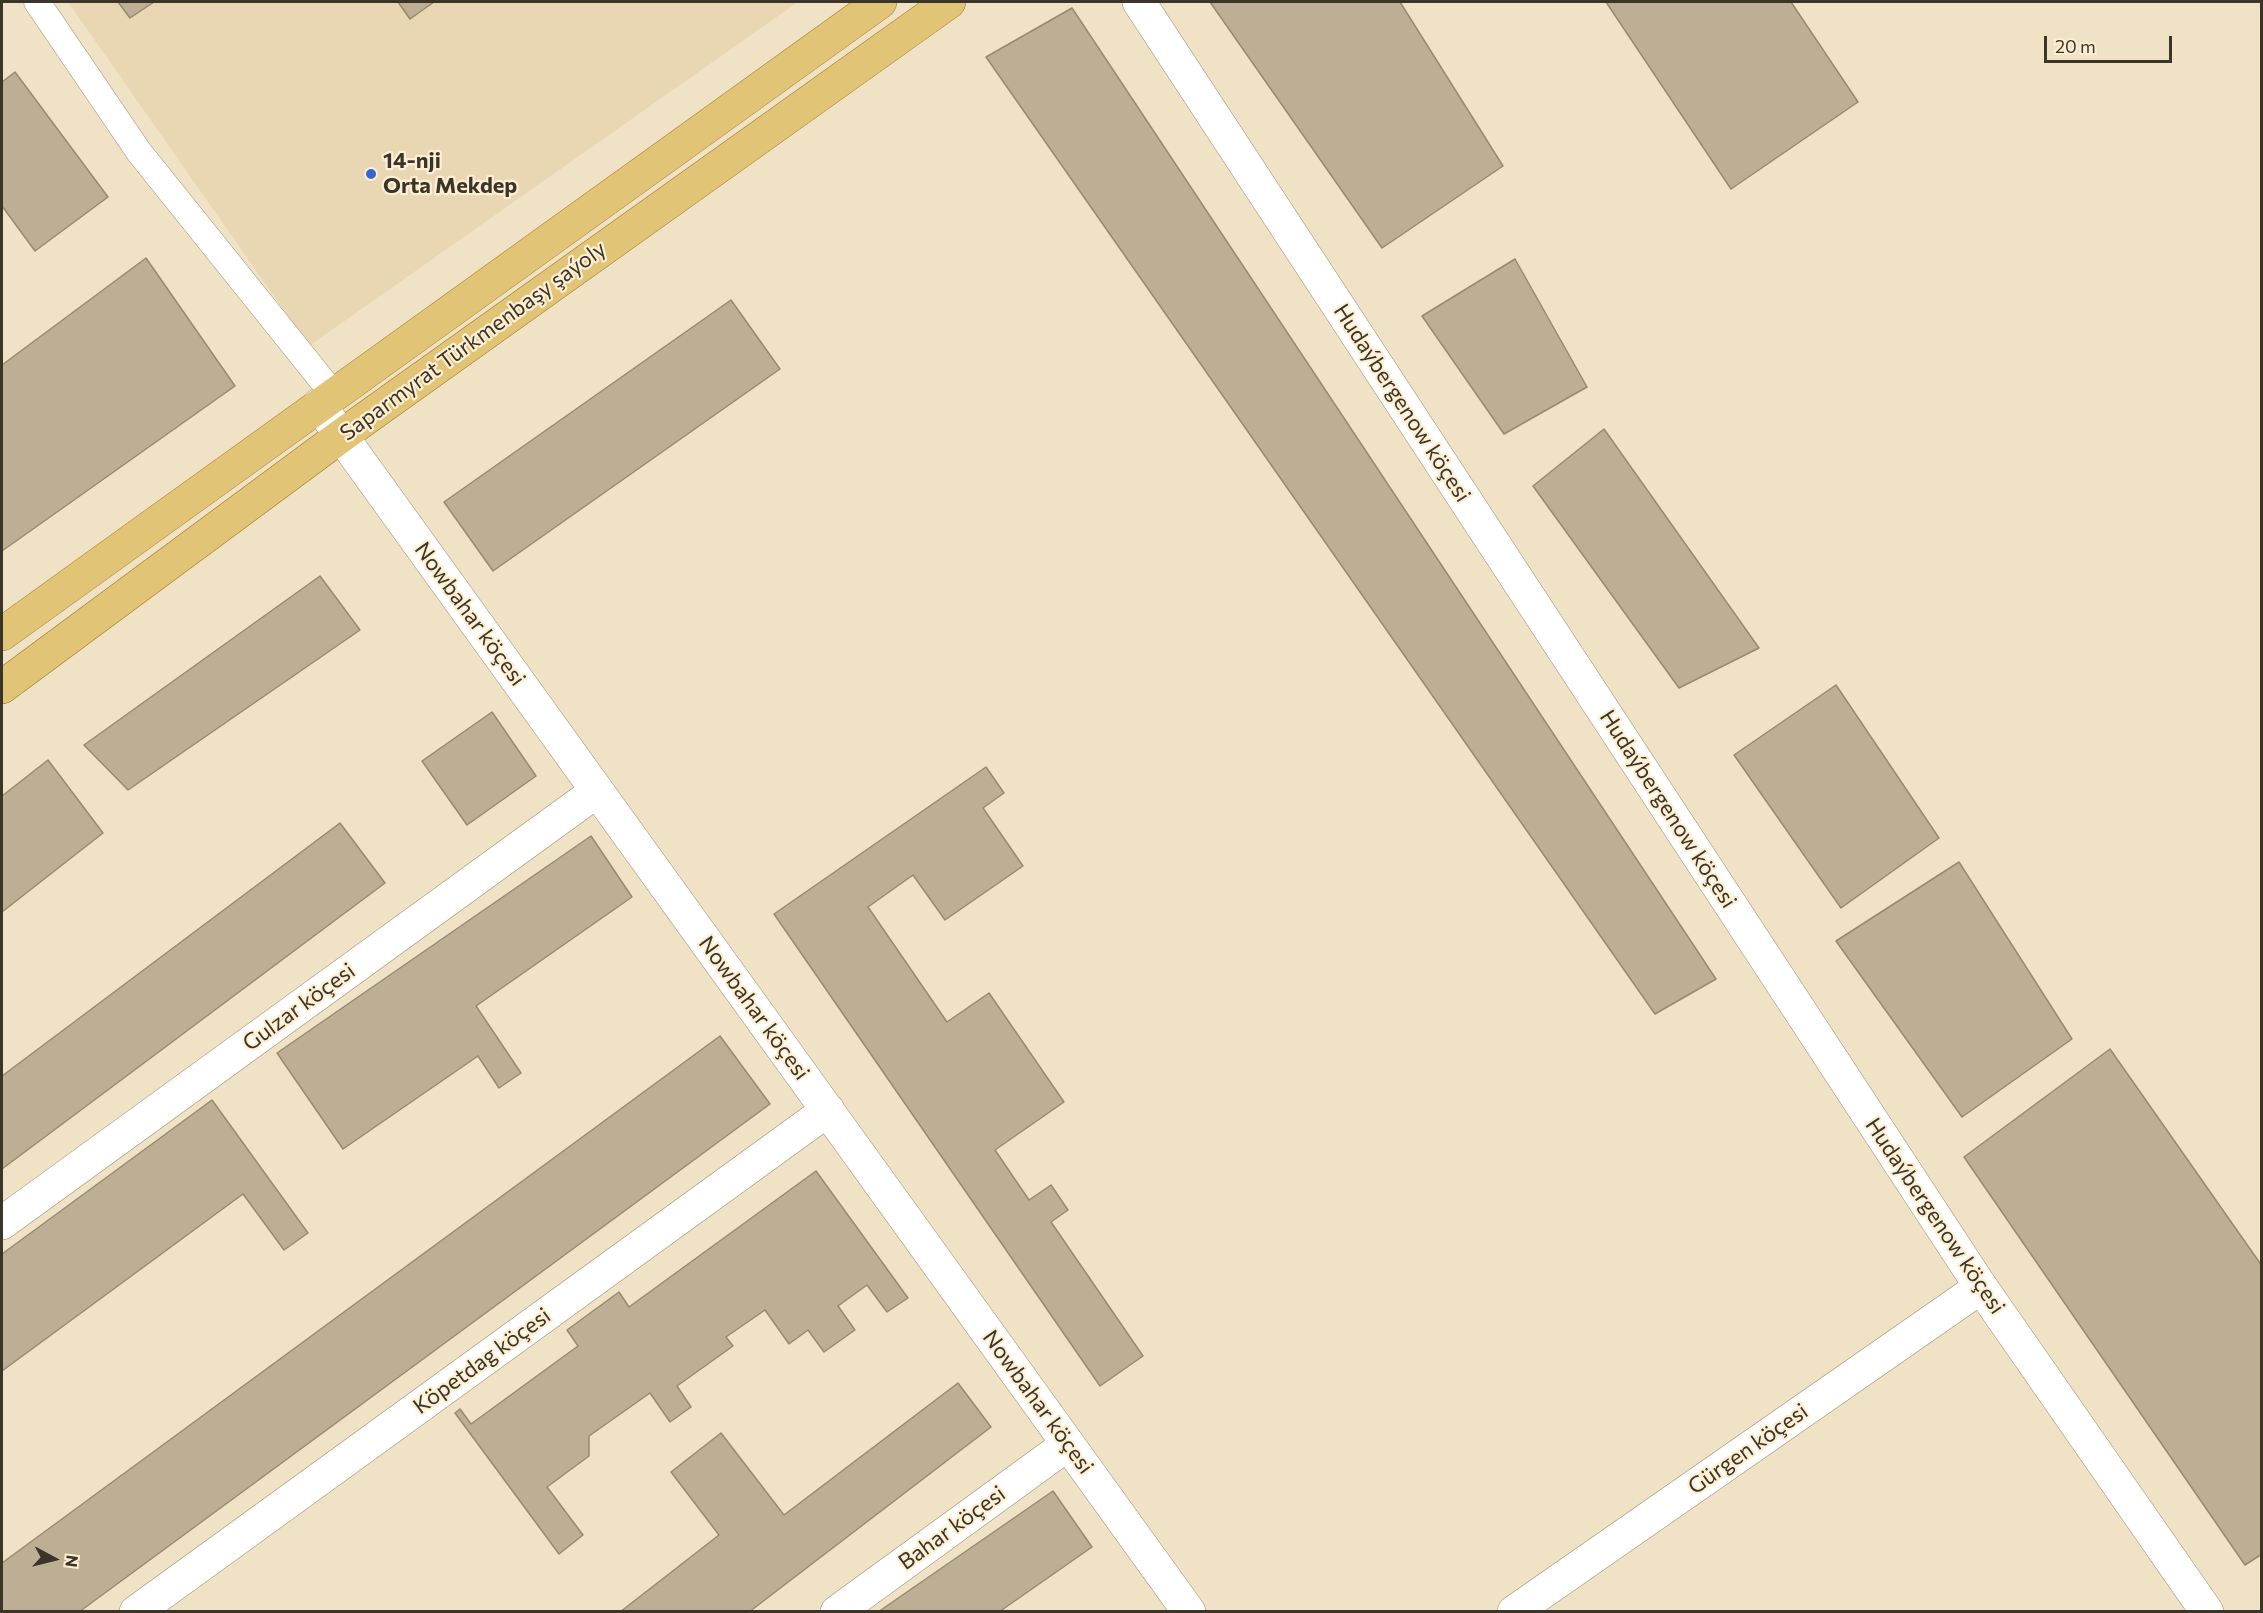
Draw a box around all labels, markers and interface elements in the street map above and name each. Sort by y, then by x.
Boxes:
scale bar [2047,24,2174,62]
text: 20 m [2055,35,2096,57]
place label: 14-nji Orta Mekdep [383,148,517,200]
marker: 14-nji Orta Mekdep [364,167,378,181]
street label: Saparmyrat Türkmenbaşy şaýoly [335,236,611,446]
street label: Hudaýbergenow köçesi [1328,299,1476,507]
street label: Nowbahar köçesi [409,537,531,691]
street label: Hudaýbergenow köçesi [1594,705,1742,913]
street label: Nowbahar köçesi [693,931,815,1085]
street label: Gulzar köçesi [238,957,360,1057]
street label: Hudaýbergenow köçesi [1860,1113,2010,1319]
street label: Köpetdag köçesi [408,1302,556,1420]
street label: Nowbahar köçesi [977,1325,1099,1479]
street label: Gürgen köçesi [1683,1398,1813,1500]
street label: Bahar köçesi [893,1480,1011,1576]
north arrow [24,1529,84,1589]
text: N [62,1554,83,1568]

